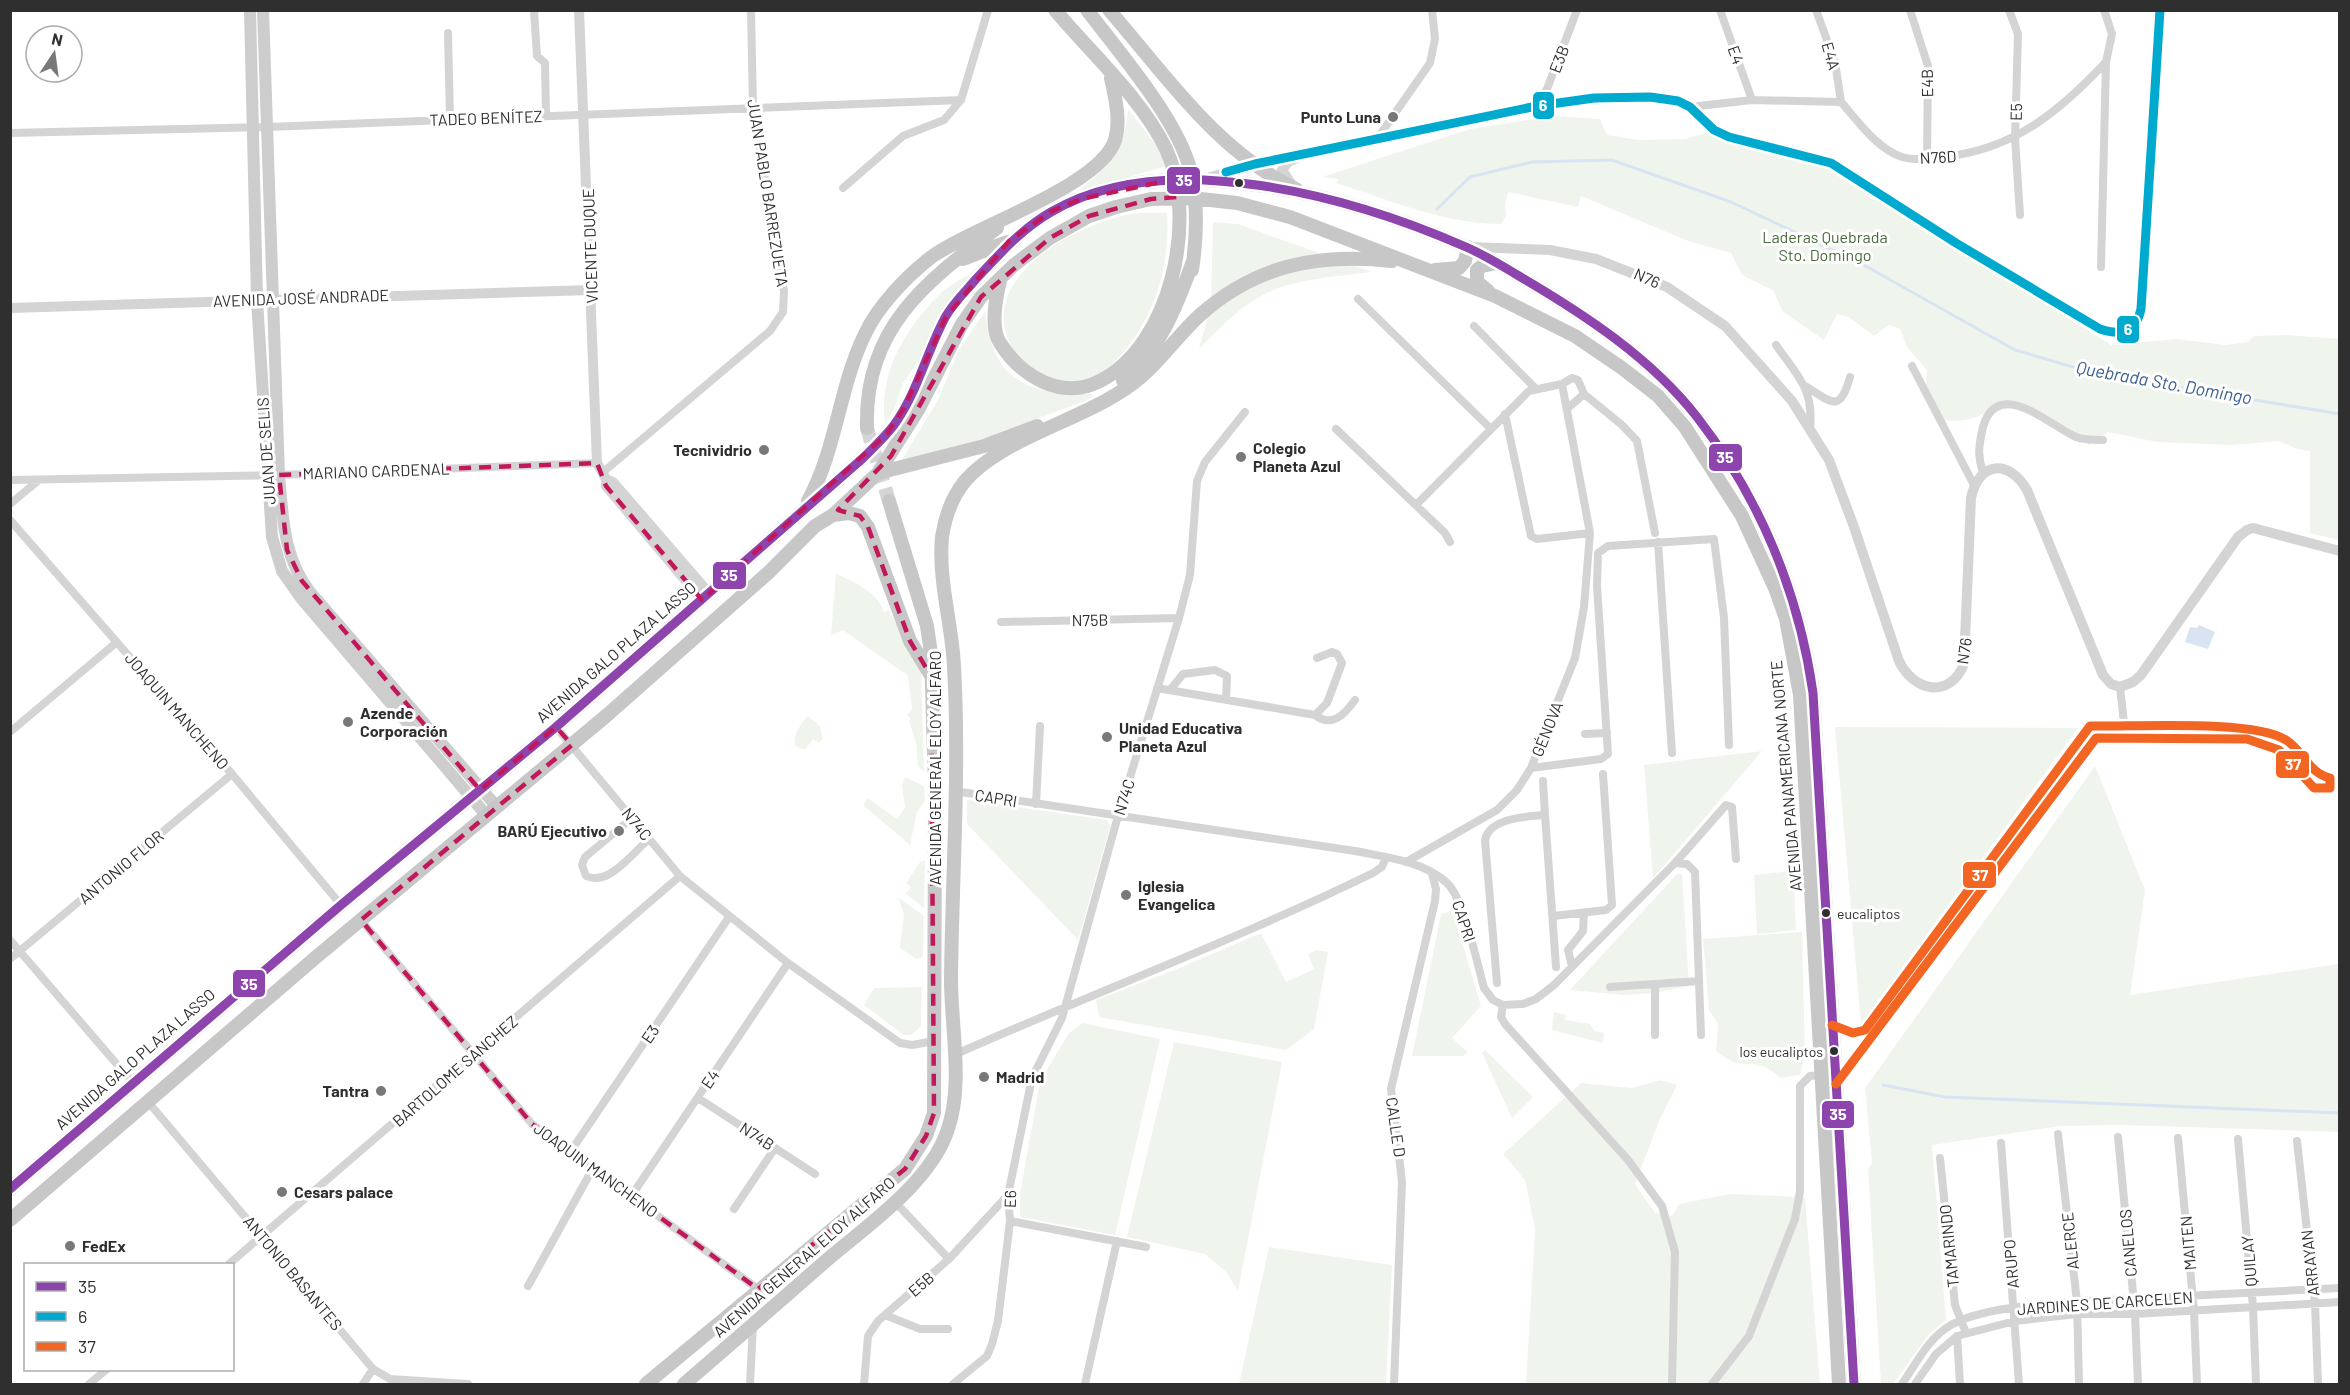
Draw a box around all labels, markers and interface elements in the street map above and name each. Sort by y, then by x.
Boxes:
north arrow [24,24,84,84]
text: N [50,28,65,49]
street label: E4A [1818,40,1845,72]
street label: E3B [1545,42,1572,75]
street label: E4 [1724,43,1749,67]
street label: E4B [1917,69,1936,97]
line badge: 6 [1532,91,1555,120]
text: 6 [1539,95,1548,114]
street label: JUAN PABLO BARREZUETA [744,98,793,288]
street label: E5 [2006,103,2025,121]
street label: TADEO BENÍTEZ [429,106,543,129]
place label: Punto Luna [1301,107,1381,126]
marker: Punto Luna [1386,110,1400,124]
street label: N76D [1919,146,1957,167]
line badge: 35 [1166,166,1201,195]
text: 35 [1175,170,1193,189]
unlabelled marker [1233,177,1245,189]
street label: VICENTE DUQUE [578,188,601,304]
park label: Laderas Quebrada Sto. Domingo [1762,227,1888,264]
street label: N76 [1631,263,1663,292]
street label: AVENIDA JOSÉ ANDRADE [213,285,389,310]
line badge: 6 [2116,315,2140,344]
text: 6 [2124,319,2133,338]
water label: Quebrada Sto. Domingo [2075,356,2254,408]
street label: JUAN DE SELIS [252,397,279,505]
place label: Colegio Planeta Azul [1253,438,1341,475]
place label: Tecnividrio [673,440,752,459]
marker: Tecnividrio [757,443,771,457]
line badge: 35 [1708,443,1743,472]
text: 35 [1716,447,1734,466]
marker: Colegio Planeta Azul [1234,450,1248,464]
street label: MARIANO CARDENAL [302,458,450,483]
line badge: 35 [712,561,747,590]
text: 35 [720,565,738,584]
street label: AVENIDA GALO PLAZA LASSO [532,577,699,726]
street label: N75B [1072,610,1108,629]
street label: N76 [1952,636,1975,665]
street label: JOAQUIN MANCHENO [121,648,233,773]
street label: AVENIDA GENERAL ELOY ALFARO [925,651,944,885]
street label: AVENIDA PANAMERICANA NORTE [1766,660,1805,892]
street label: GÉNOVA [1527,698,1566,759]
place label: Azende Corporación [360,703,447,740]
marker: Azende Corporación [341,715,355,729]
place label: Unidad Educativa Planeta Azul [1119,718,1242,755]
marker: Unidad Educativa Planeta Azul [1100,730,1114,744]
line badge: 37 [2275,750,2310,779]
text: 37 [2285,754,2301,773]
street label: N74C [1109,776,1138,817]
street label: CAPRI [973,785,1019,810]
street label: N74C [618,803,656,844]
place label: BARÚ Ejecutivo [498,821,607,840]
marker: BARÚ Ejecutivo [612,824,626,838]
street label: ANTONIO FLOR [74,826,167,908]
line badge: 37 [1962,861,1997,889]
text: 37 [1972,865,1988,884]
place label: Iglesia Evangelica [1138,876,1215,913]
marker: Iglesia Evangelica [1119,888,1133,902]
street label: CAPRI [1449,898,1480,944]
place label: eucaliptos [1837,905,1900,922]
marker: eucaliptos [1820,907,1832,919]
line badge: 35 [232,969,266,998]
text: 35 [240,974,258,993]
street label: AVENIDA GALO PLAZA LASSO [51,984,218,1133]
street label: BARTOLOME SANCHEZ [388,1011,521,1130]
street label: E3 [637,1021,662,1046]
place label: los eucaliptos [1739,1043,1823,1060]
marker: los eucaliptos [1828,1045,1840,1057]
street label: E4 [697,1066,723,1092]
place label: Madrid [996,1067,1044,1086]
marker: Madrid [977,1070,991,1084]
place label: Tantra [322,1081,369,1100]
marker: Tantra [374,1084,388,1098]
street label: CALLE D [1383,1096,1410,1158]
line badge: 35 [1821,1100,1855,1129]
text: 35 [1829,1104,1847,1123]
street label: N74B [736,1117,778,1154]
street label: JOAQUIN MANCHENO [531,1118,662,1221]
street label: AVENIDA GENERAL ELOY ALFARO [709,1172,898,1341]
place label: Cesars palace [294,1182,393,1201]
marker: Cesars palace [275,1185,289,1199]
street label: E6 [1000,1190,1019,1208]
street label: TAMARINDO [1935,1204,1962,1289]
street label: CANELOS [2115,1208,2140,1278]
street label: ALERCE [2057,1211,2082,1271]
street label: ANTONIO BASANTES [240,1212,347,1334]
street label: MAITEN [2176,1215,2199,1271]
street label: ARRAYAN [2297,1229,2322,1297]
street label: QUILAY [2237,1235,2260,1287]
place label: FedEx [82,1236,126,1255]
marker: FedEx [63,1239,77,1253]
street label: ARUPO [1999,1239,2022,1289]
legend [24,1263,234,1371]
street label: E5B [904,1267,937,1300]
text: 35 [78,1275,97,1297]
street label: JARDINES DE CARCELEN [2016,1287,2194,1318]
text: 6 [78,1305,87,1327]
text: 37 [78,1335,96,1357]

